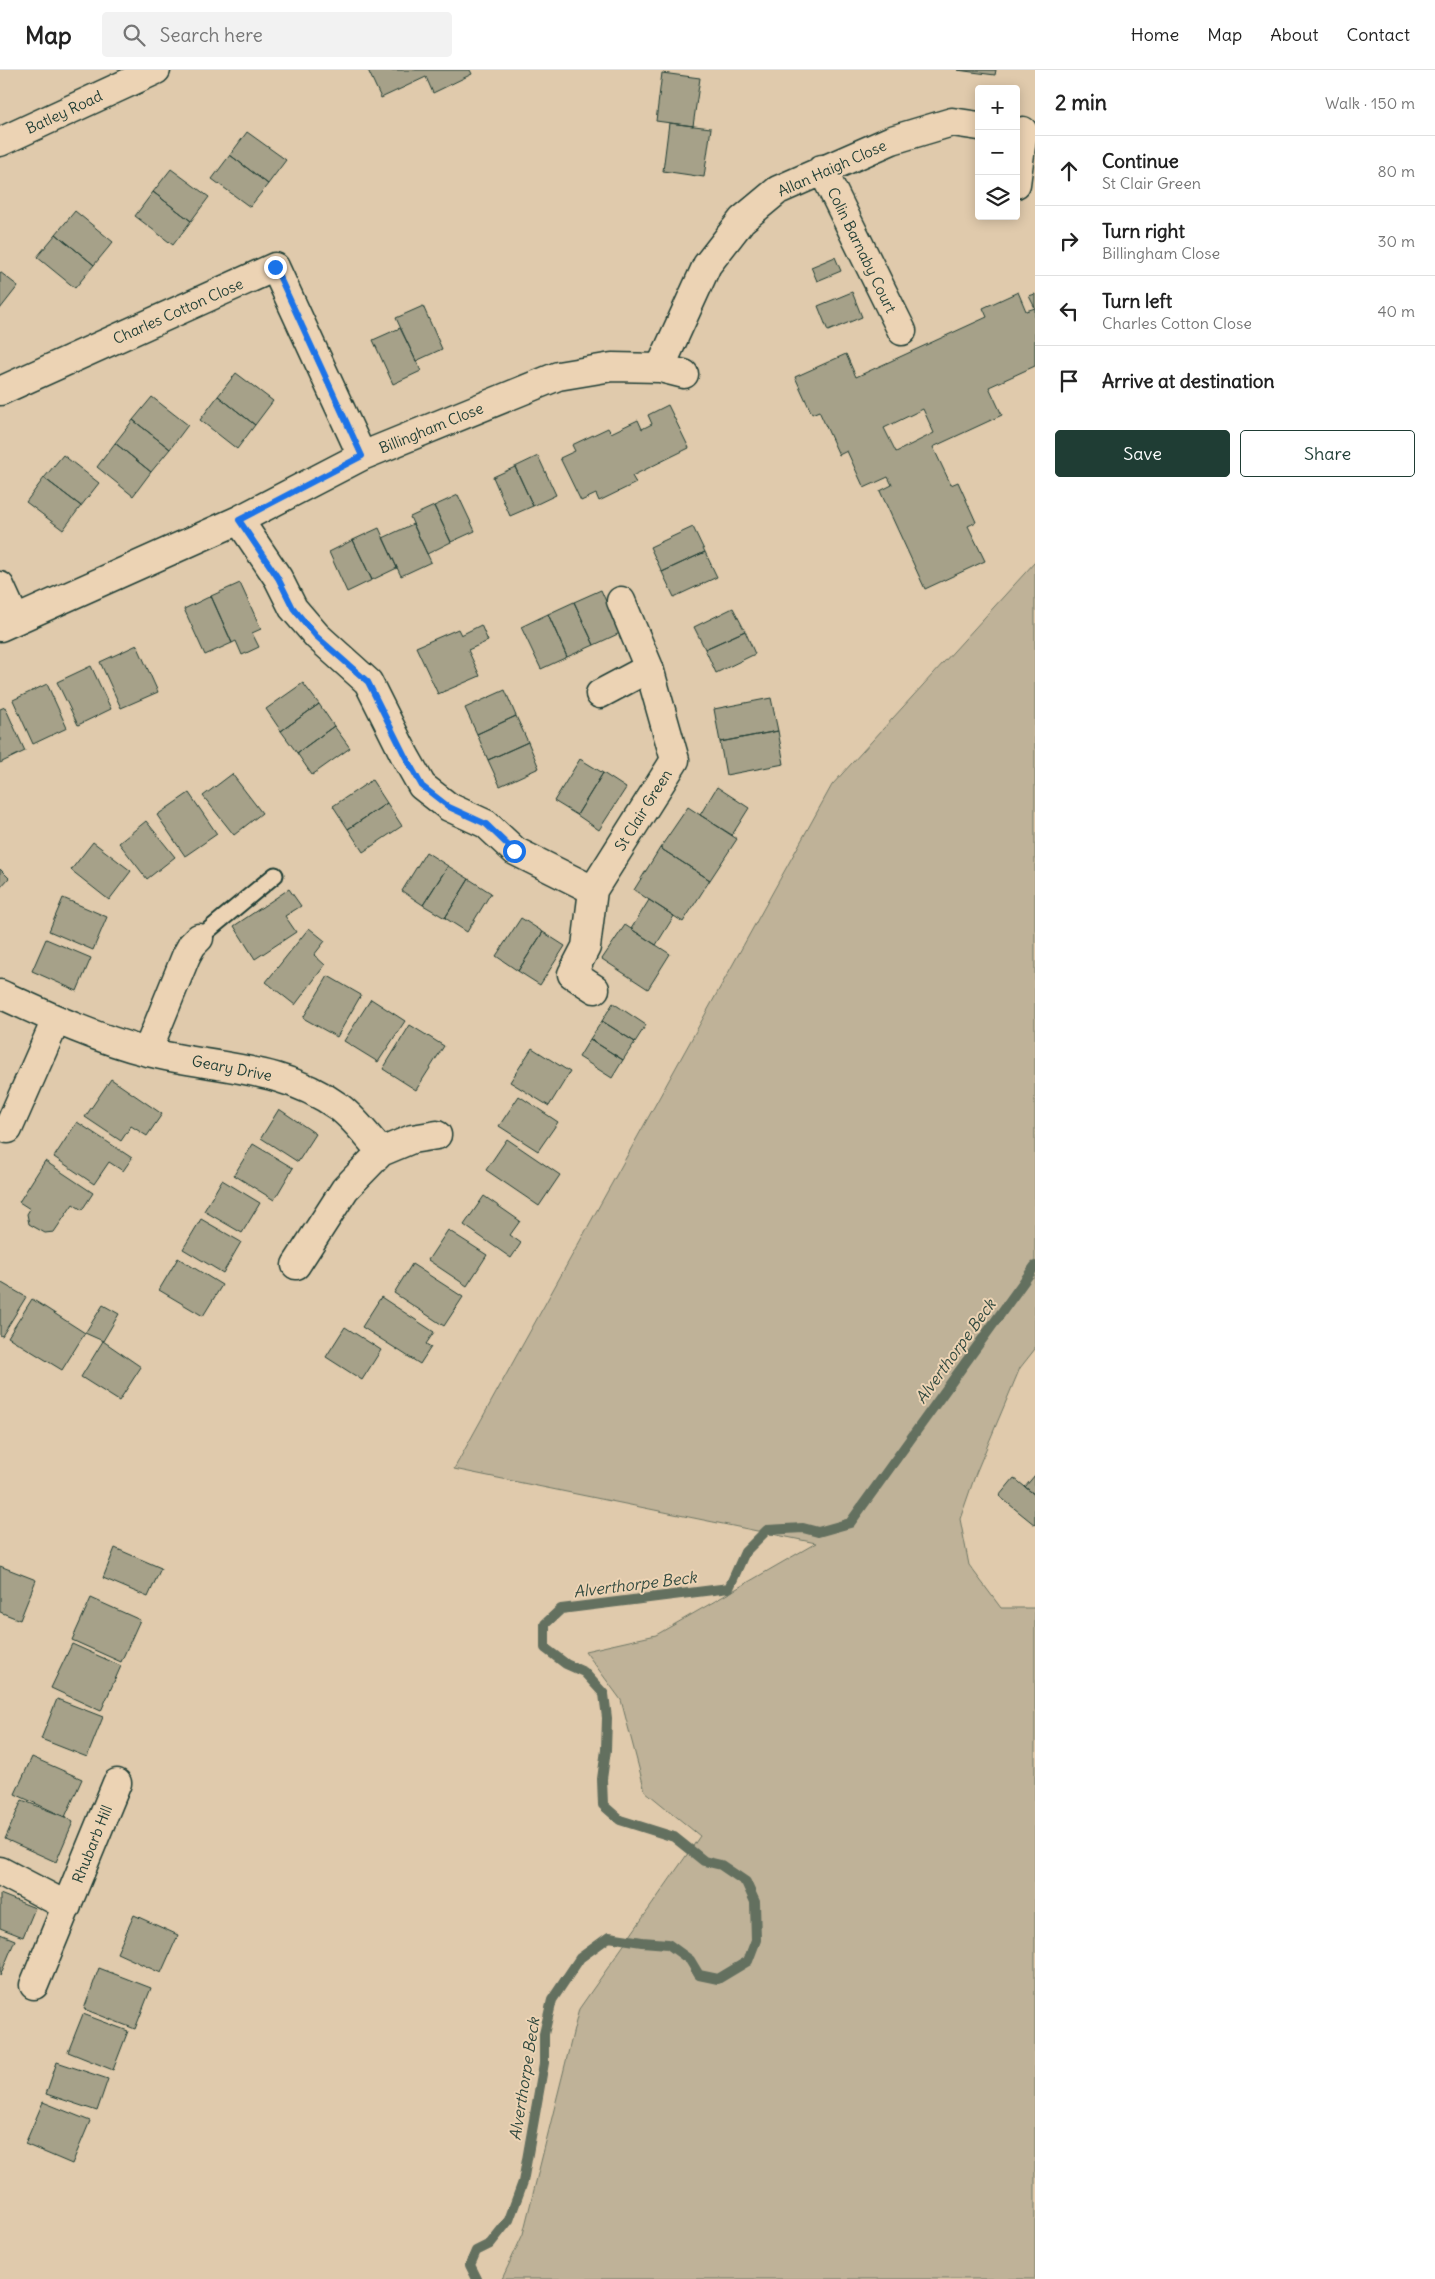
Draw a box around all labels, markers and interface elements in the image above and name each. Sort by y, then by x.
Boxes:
search box [102,12,452,57]
text: Map [25,20,72,50]
icon: search [120,21,148,49]
text: Search here [160,23,263,47]
text: Home [1131,23,1179,46]
text: Map [1207,23,1242,46]
text: About [1270,23,1318,46]
text: Contact [1346,23,1410,46]
map controls [975,85,1020,220]
button: + [975,85,1020,130]
street label: Batley Road [23,86,105,138]
text: 2 min [1055,89,1107,116]
text: Walk · 150 m [1325,93,1415,113]
button: − [975,130,1020,175]
street label: Allan Haigh Close [775,136,889,200]
text: Continue [1102,149,1179,173]
icon: ahead [1055,157,1083,185]
text: 80 m [1377,161,1415,181]
text: St Clair Green [1102,173,1201,193]
button: layers [975,175,1020,220]
street label: Colin Barnaby Court [823,184,901,316]
text: Turn right [1102,219,1185,243]
icon: right [1055,227,1083,255]
text: 30 m [1378,231,1415,251]
text: Billingham Close [1102,243,1220,263]
route end [264,256,287,279]
street label: Charles Cotton Close [110,274,246,348]
text: Turn left [1102,289,1172,313]
icon: left [1055,297,1083,325]
text: 40 m [1377,301,1415,321]
text: Charles Cotton Close [1102,313,1252,333]
icon: arrive [1055,367,1083,395]
text: Arrive at destination [1102,369,1275,393]
street label: Billingham Close [376,398,486,458]
button: Save [1055,430,1230,477]
button: Share [1240,430,1415,477]
street label: St Clair Green [610,765,676,854]
route start [503,840,526,863]
street label: Geary Drive [190,1051,274,1085]
water label: Alverthorpe Beck [911,1294,1001,1407]
water label: Alverthorpe Beck [572,1566,700,1601]
street label: Rhubarb Hill [68,1802,116,1886]
water label: Alverthorpe Beck [504,2014,544,2142]

